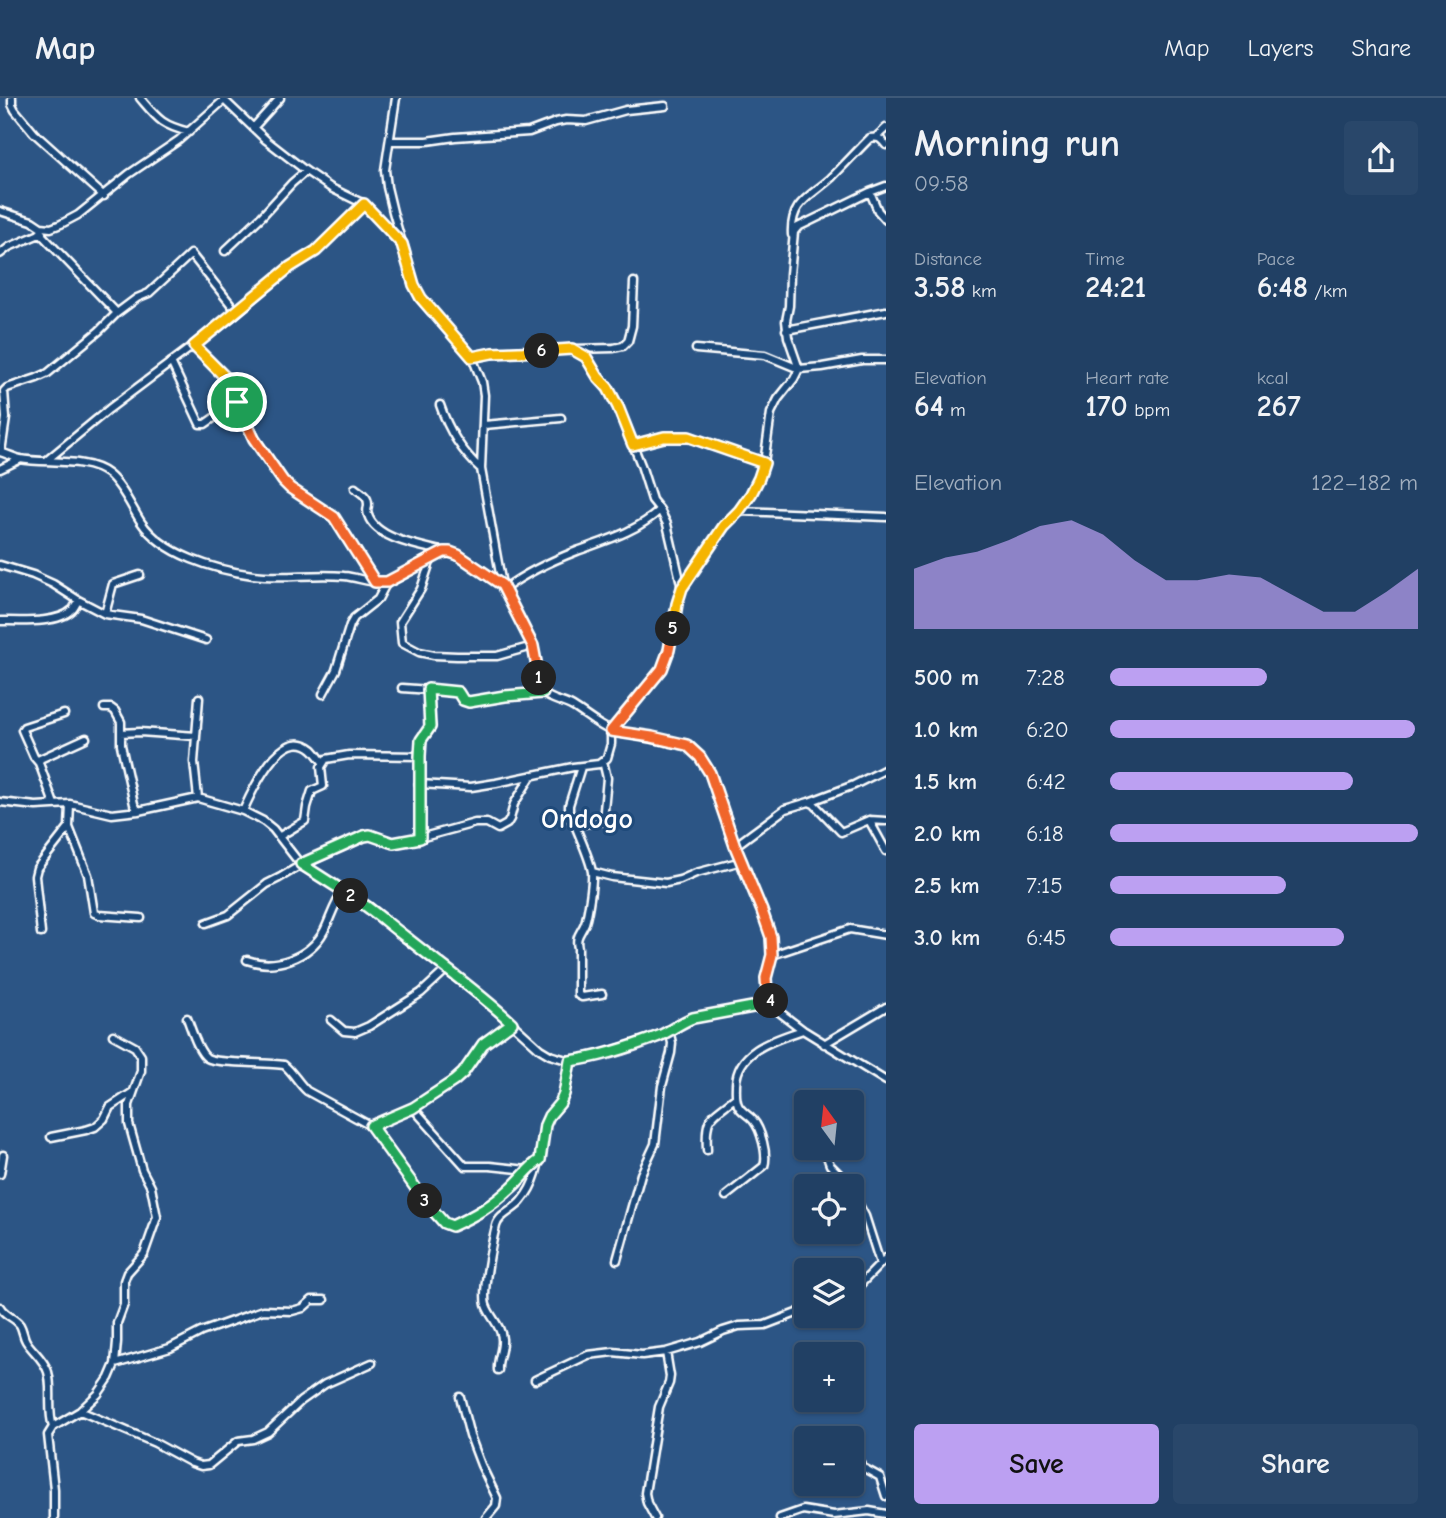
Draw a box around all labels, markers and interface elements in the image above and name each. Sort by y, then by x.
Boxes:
text: Map [35,29,96,67]
text: Map [1164,34,1210,62]
text: Layers [1248,34,1313,62]
text: Share [1351,34,1411,62]
button: share [1344,121,1418,195]
text: Morning run [914,122,1120,166]
text: 09:58 [914,170,969,197]
text: Distance [914,248,982,270]
text: Time [1085,248,1125,270]
text: Pace [1257,248,1295,270]
text: 3.58 [914,270,966,305]
text: 24:21 [1085,270,1146,305]
text: 6:48 [1257,270,1308,305]
text: km [966,280,997,302]
text: /km [1308,280,1348,302]
pin: 6 [524,334,560,368]
text: 6 [537,339,546,361]
text: Elevation [914,367,987,389]
text: Heart rate [1085,367,1169,389]
text: kcal [1257,367,1289,389]
pin [207,372,267,432]
icon: arrive [218,383,256,421]
text: 64 [914,389,944,424]
text: 170 [1085,389,1128,424]
text: 267 [1257,389,1301,424]
text: m [944,399,966,421]
text: bpm [1128,399,1170,421]
text: Elevation [914,469,1002,496]
text: 122–182 m [1311,469,1418,496]
pin: 5 [656,612,690,646]
text: 5 [667,617,678,639]
pin: 1 [522,660,556,696]
text: 500 m [914,664,979,691]
text: 7:28 [1026,664,1065,691]
text: 1 [535,666,542,688]
text: 1.0 km [914,716,978,743]
text: 6:20 [1026,716,1069,743]
text: 1.5 km [914,768,977,795]
text: 6:42 [1026,768,1066,795]
district label: Ondogo [541,803,633,835]
text: 2.0 km [914,820,980,847]
text: 6:18 [1026,820,1064,847]
text: 2.5 km [914,872,980,899]
text: 7:15 [1026,872,1063,899]
pin: 2 [334,878,368,914]
text: 2 [346,884,355,906]
text: 3.0 km [914,924,980,951]
text: 6:45 [1026,924,1066,951]
pin: 4 [754,984,788,1018]
text: 4 [766,989,775,1011]
north arrow [794,1090,864,1160]
map controls [794,1090,864,1496]
button: locate [794,1174,864,1244]
pin: 3 [408,1184,442,1218]
text: 3 [420,1189,429,1211]
button: layers [794,1258,864,1328]
button: + [794,1342,864,1412]
button: Save [914,1424,1159,1504]
button: Share [1173,1424,1418,1504]
button: − [794,1426,864,1496]

